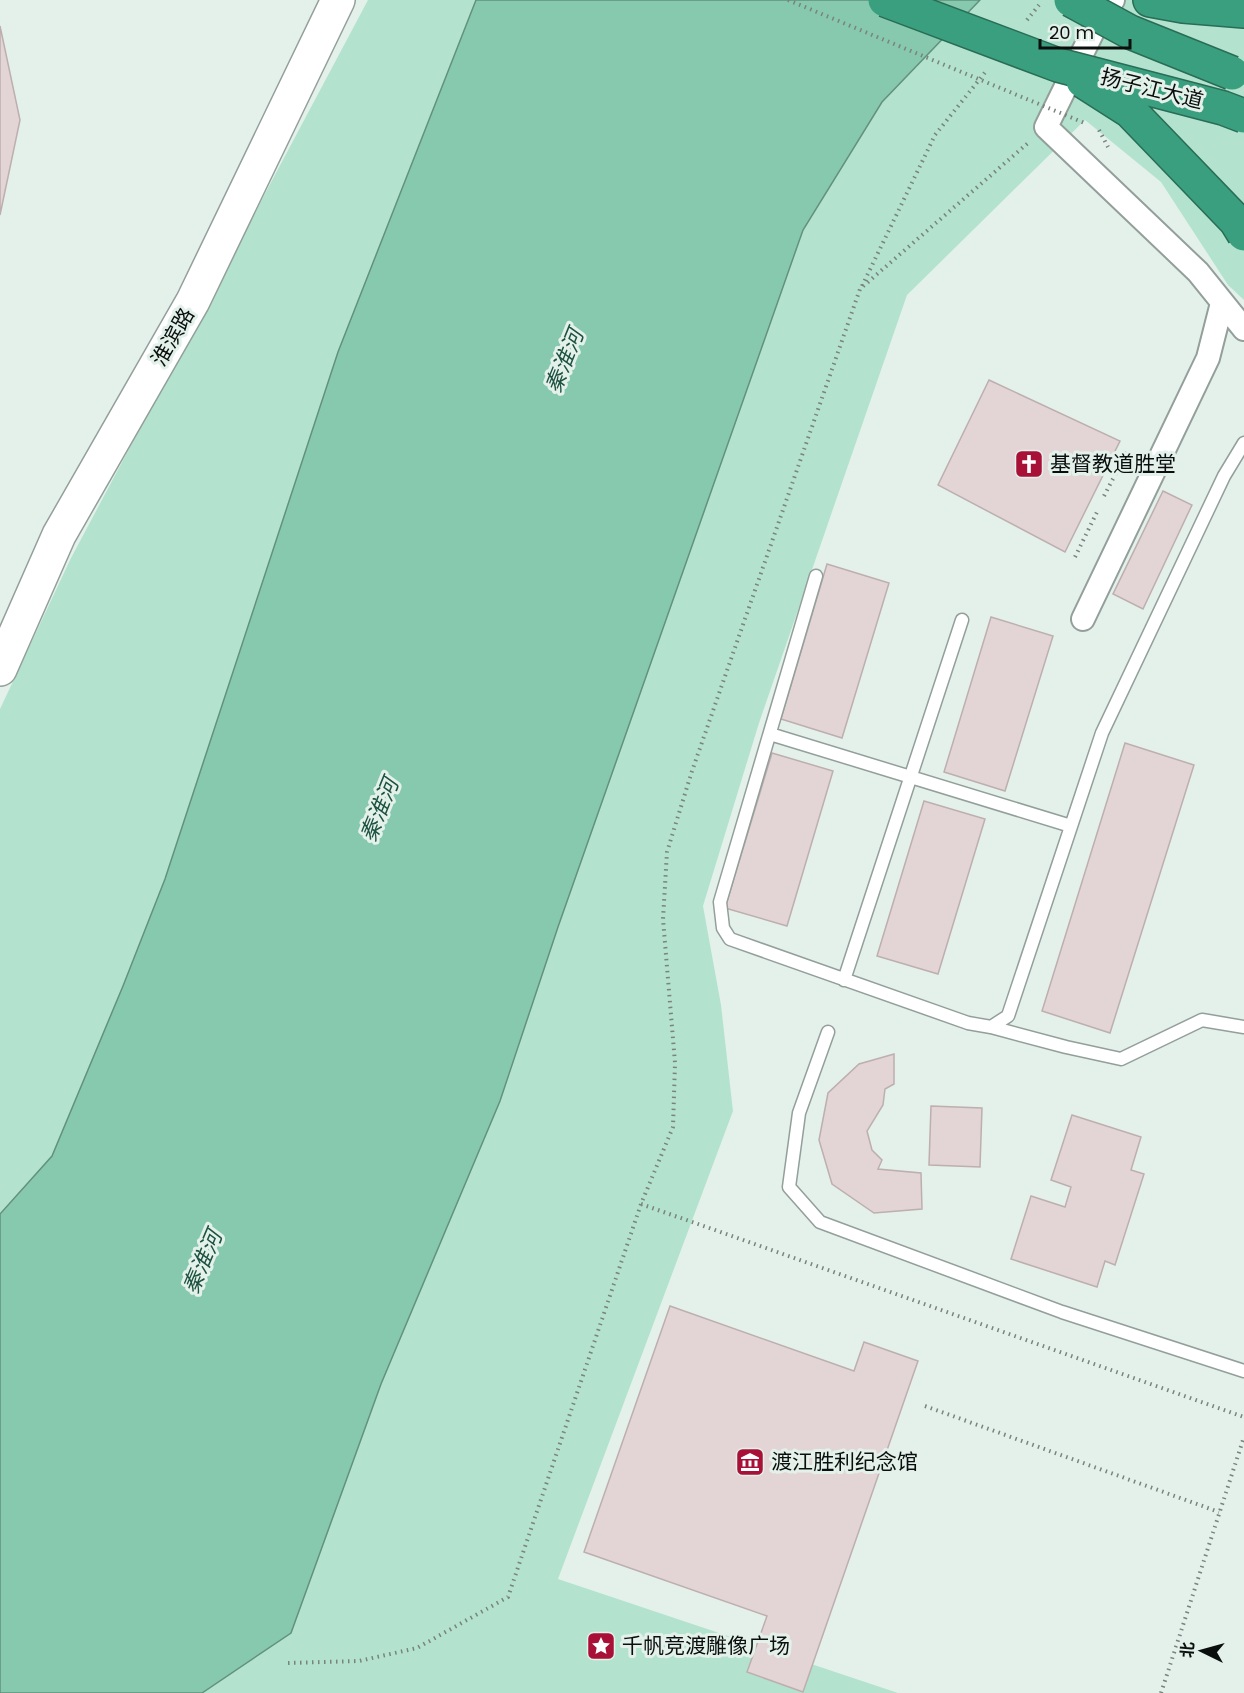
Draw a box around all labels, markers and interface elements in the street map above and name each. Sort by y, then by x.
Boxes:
scale bar [1040,12,1130,50]
text: 20 m [1049,20,1094,45]
street label: 扬子江大道 [1098,62,1207,115]
street label: 淮滨路 [144,302,201,371]
water label: 秦淮河 [538,321,593,398]
church icon: 基督教道胜堂 [1013,448,1045,480]
place label: 基督教道胜堂 [1050,449,1176,478]
water label: 秦淮河 [353,770,408,847]
water label: 秦淮河 [175,1222,231,1299]
museum icon: 渡江胜利纪念馆 [734,1446,766,1478]
place label: 渡江胜利纪念馆 [771,1447,918,1476]
north arrow [1172,1621,1232,1681]
place icon: 千帆竞渡雕像广场 [585,1630,617,1662]
place label: 千帆竞渡雕像广场 [622,1631,790,1660]
text: 北 [1175,1641,1200,1659]

